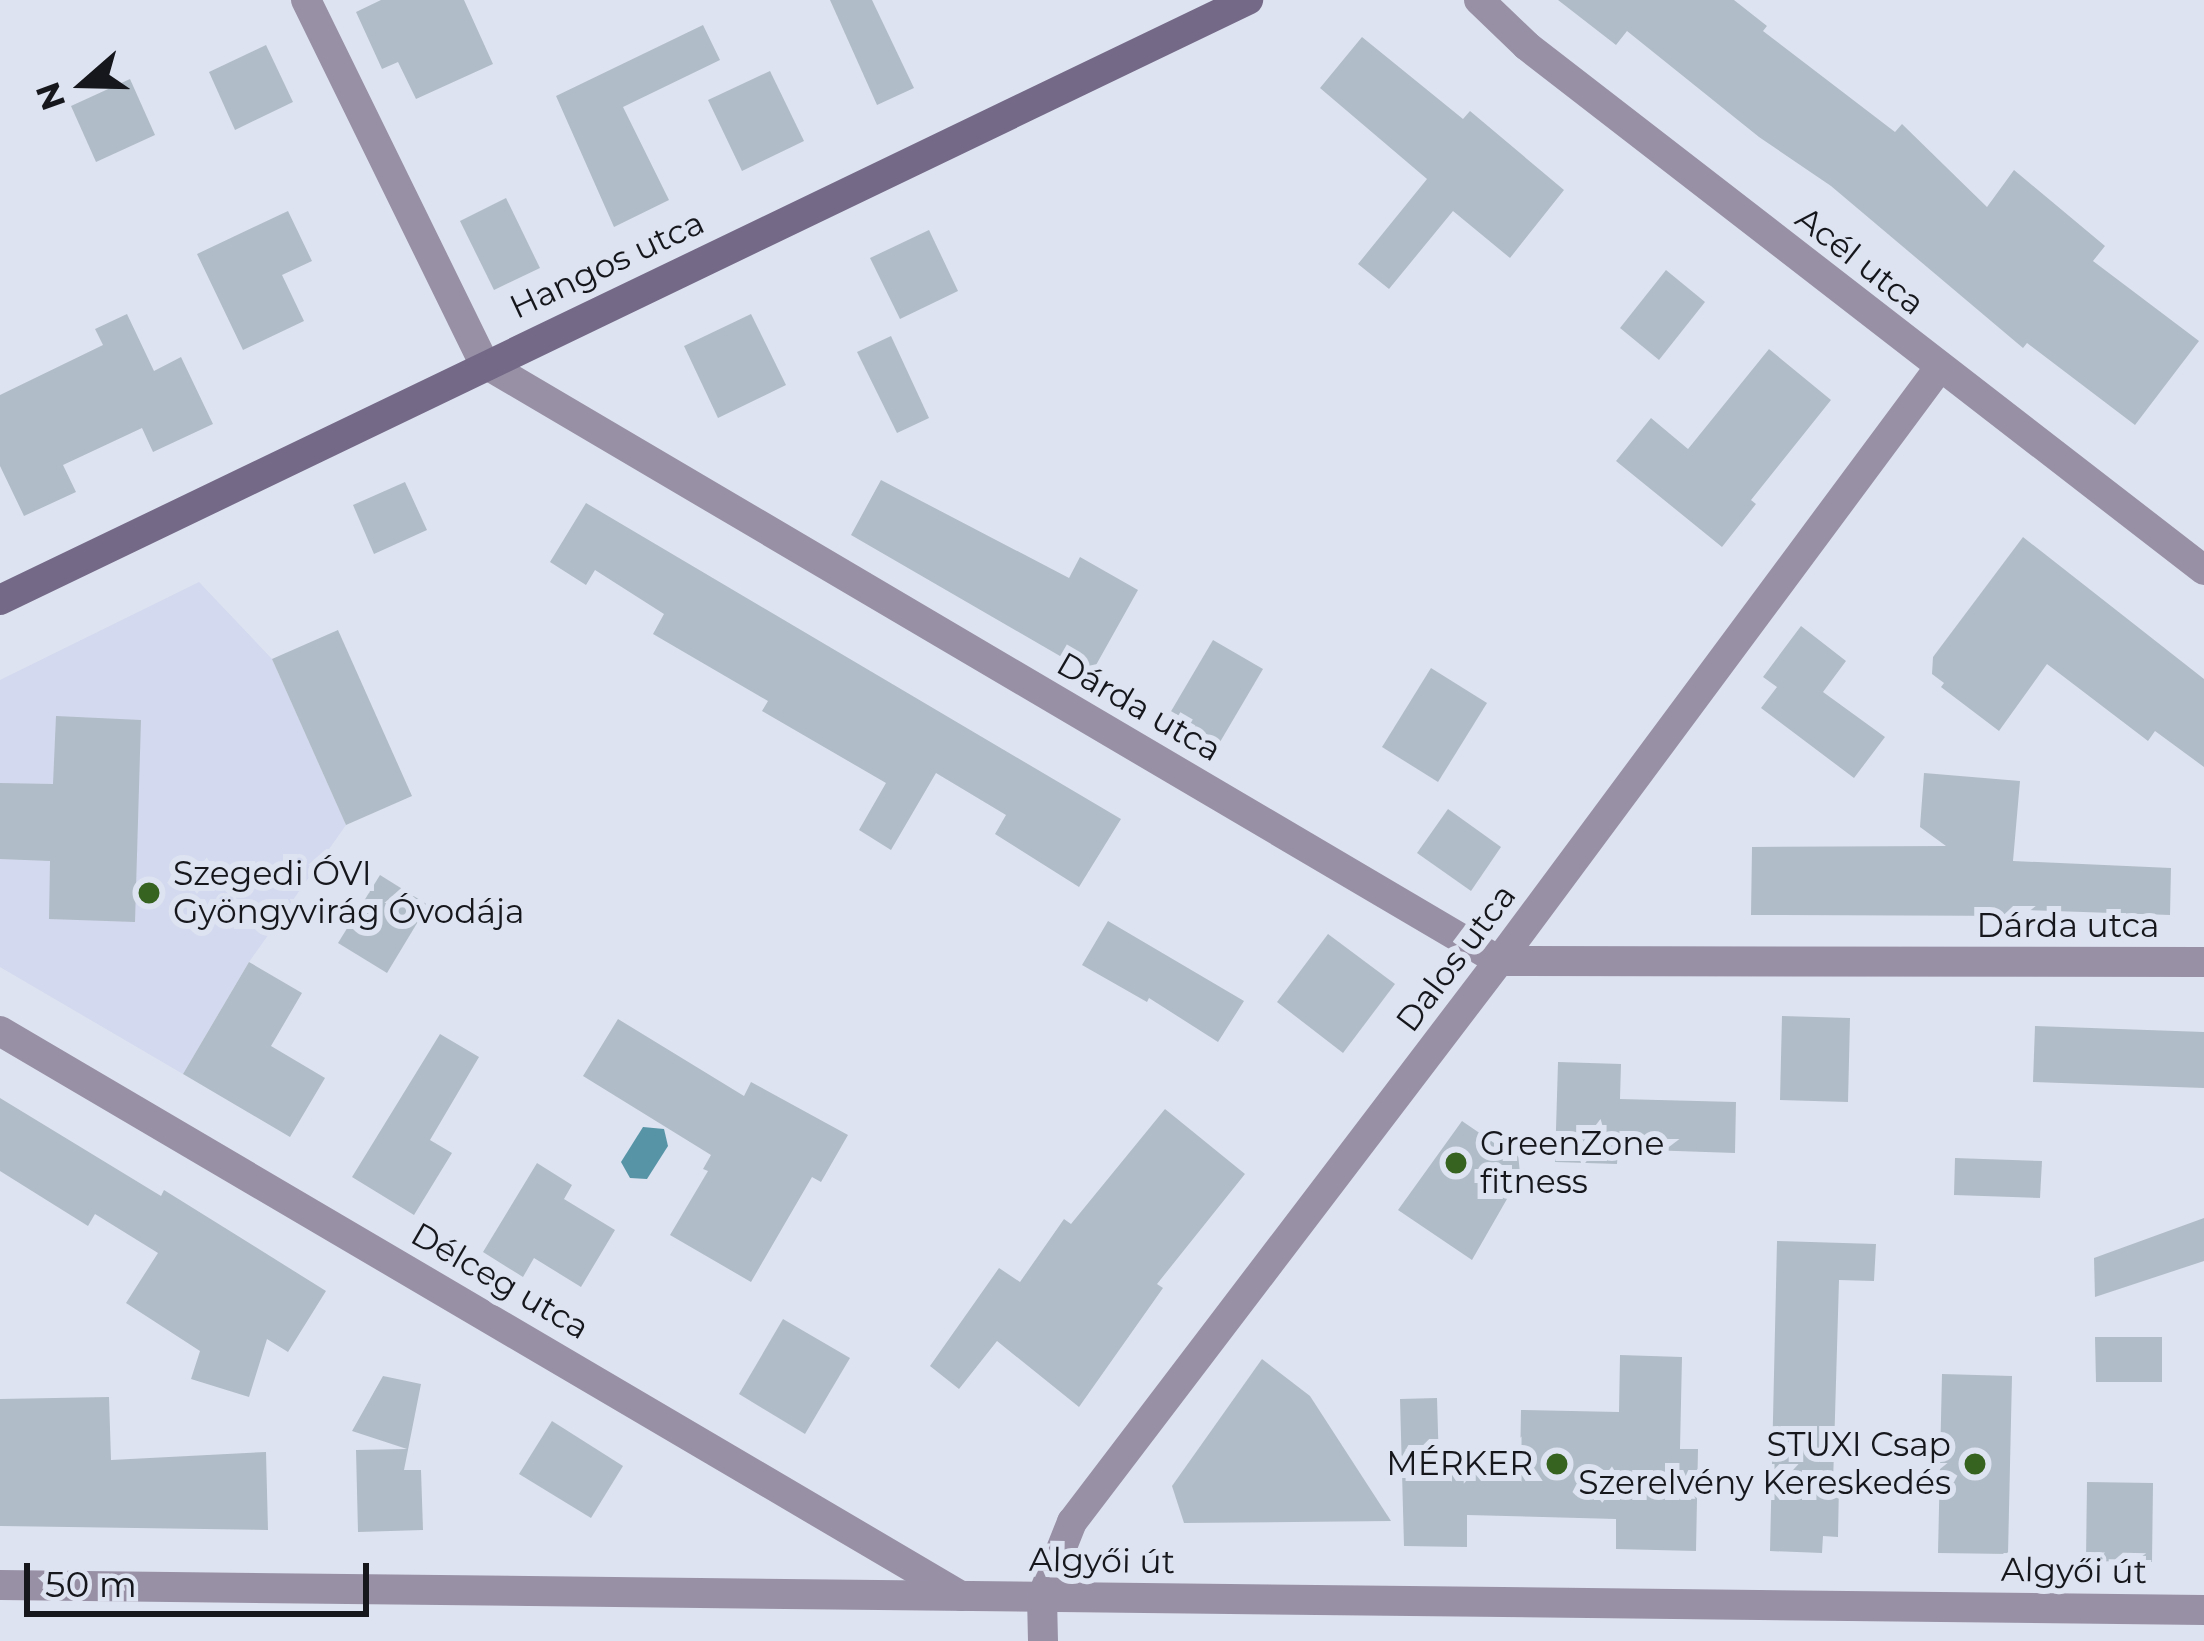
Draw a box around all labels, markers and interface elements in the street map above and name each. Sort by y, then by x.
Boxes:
north arrow [24,24,144,144]
text: N [27,77,74,116]
street label: Acél utca [1788,199,1932,323]
street label: Hangos utca [504,203,710,327]
street label: Dárda utca [1050,644,1228,770]
place label: Szegedi ÓVI Gyöngyvirág Óvodája [173,854,525,932]
street label: Dalos utca [1388,877,1524,1039]
marker: Szegedi ÓVI Gyöngyvirág Óvodája [136,880,162,906]
street label: Dárda utca [1976,906,2160,946]
place label: GreenZone fitness [1480,1124,1664,1202]
marker: GreenZone fitness [1443,1150,1469,1176]
street label: Délceg utca [404,1214,596,1348]
place label: STUXI Csap Szerelvény Kereskedés [1578,1425,1951,1503]
place label: MÉRKER [1386,1444,1533,1484]
marker: MÉRKER [1544,1451,1570,1477]
marker: STUXI Csap Szerelvény Kereskedés [1962,1451,1988,1477]
scale bar [30,1539,375,1613]
street label: Algyői út [1029,1540,1175,1582]
street label: Algyői út [2001,1550,2147,1592]
text: 50 m [45,1562,137,1606]

